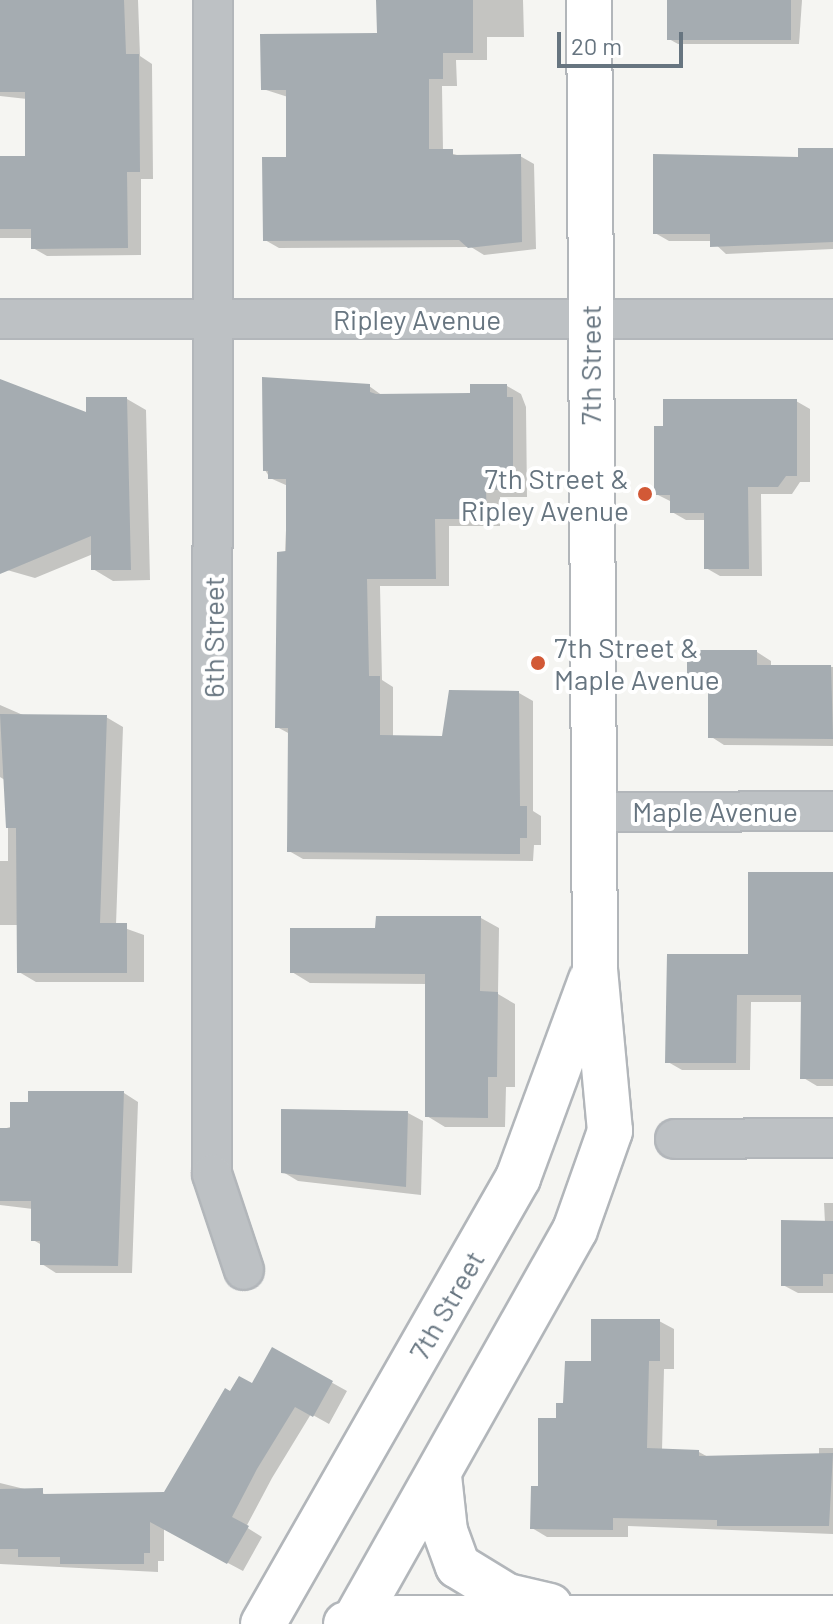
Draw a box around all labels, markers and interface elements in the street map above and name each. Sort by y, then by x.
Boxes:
scale bar [561,16,687,66]
text: 20 m [571,31,622,60]
street label: Ripley Avenue [333,302,501,336]
street label: 7th Street [573,305,607,425]
place label: 7th Street & Ripley Avenue [461,461,629,527]
marker: 7th Street & Ripley Avenue [636,485,654,503]
street label: 6th Street [196,576,230,698]
place label: 7th Street & Maple Avenue [554,630,720,696]
marker: 7th Street & Maple Avenue [529,654,547,672]
street label: Maple Avenue [632,794,798,828]
street label: 7th Street [401,1244,491,1366]

